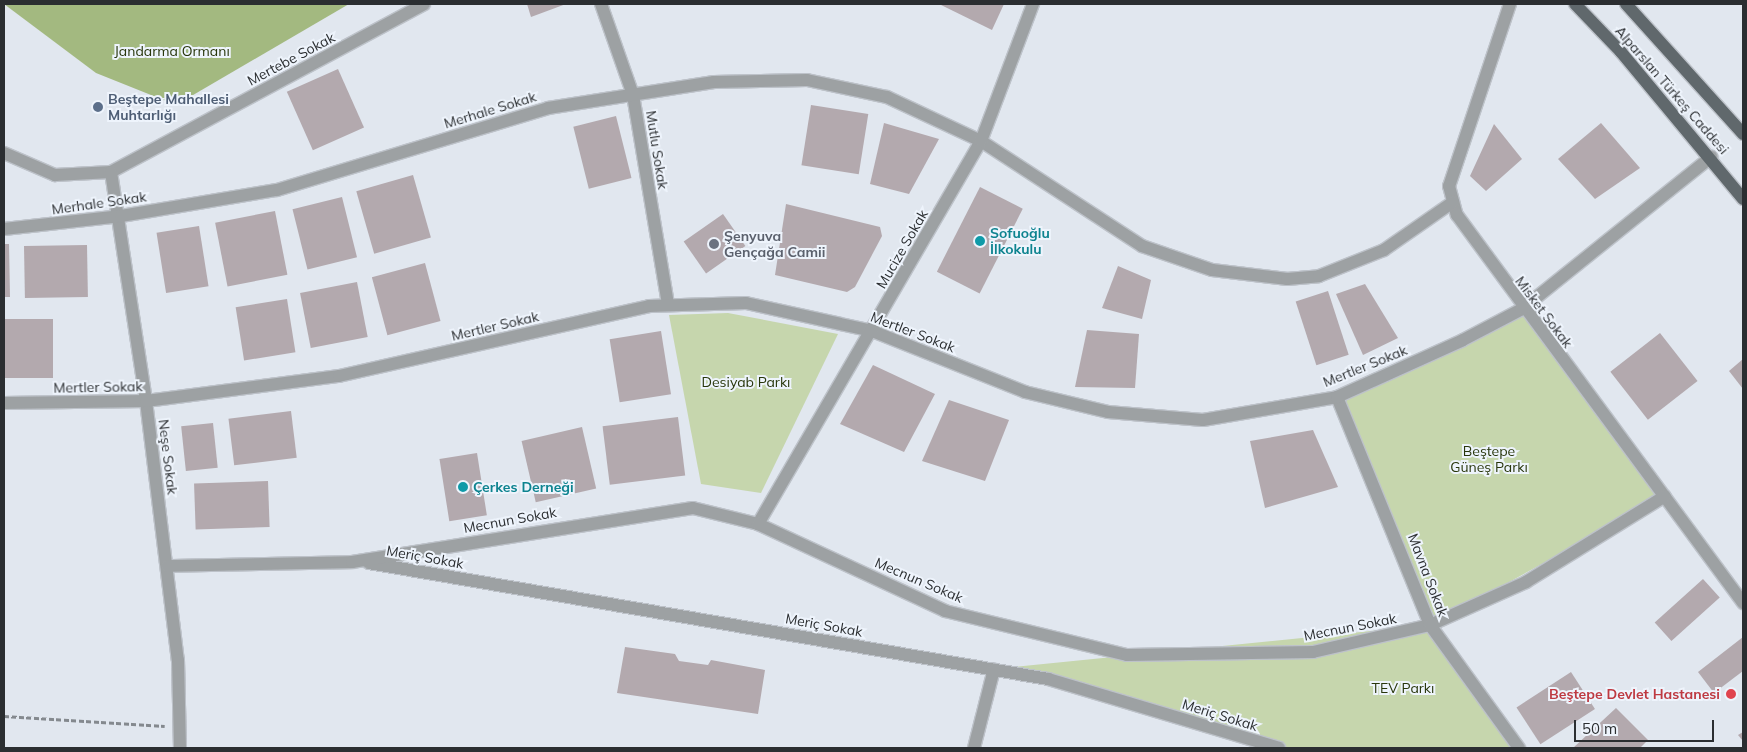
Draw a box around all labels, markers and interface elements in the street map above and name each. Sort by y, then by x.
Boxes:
street label: Alparslan Türkeş Caddesi [1612,23,1732,157]
street label: Mertebe Sokak [244,29,338,89]
park label: Jandarma Ormanı [114,43,230,59]
street label: Merhale Sokak [442,88,538,132]
place label: Beştepe Mahallesi Muhtarlığı [108,91,229,124]
marker: Beştepe Mahallesi Muhtarlığı [92,101,104,113]
street label: Mutlu Sokak [642,109,672,191]
street label: Merhale Sokak [51,188,147,218]
street label: Mucize Sokak [873,207,931,291]
place label: Sofuoğlu İlkokulu [990,225,1050,258]
place label: Şenyuva Gençağa Camii [724,228,825,260]
marker: Sofuoğlu İlkokulu [974,235,986,247]
marker: Şenyuva Gençağa Camii [708,238,720,250]
street label: Misket Sokak [1512,273,1576,351]
street label: Mertler Sokak [450,308,540,344]
street label: Mertler Sokak [868,308,958,356]
street label: Mertler Sokak [1321,342,1409,390]
park label: Desiyab Parkı [702,374,790,390]
street label: Mertler Sokak [53,378,143,396]
street label: Neşe Sokak [155,418,181,496]
park label: Beştepe Güneş Parkı [1450,443,1528,476]
place label: Çerkes Derneği [473,479,574,495]
marker: Çerkes Derneği [457,481,469,493]
street label: Mecnun Sokak [462,504,558,536]
street label: Mavna Sokak [1404,531,1452,619]
street label: Meriç Sokak [385,542,465,572]
street label: Mecnun Sokak [872,554,966,606]
street label: Meriç Sokak [784,610,864,640]
street label: Mecnun Sokak [1302,610,1398,644]
park label: TEV Parkı [1372,680,1434,696]
place label: Beştepe Devlet Hastanesi [1549,686,1720,702]
marker: Beştepe Devlet Hastanesi [1724,687,1738,701]
street label: Meriç Sokak [1180,696,1260,734]
scale bar [1577,710,1717,742]
text: 50 m [1582,719,1617,738]

